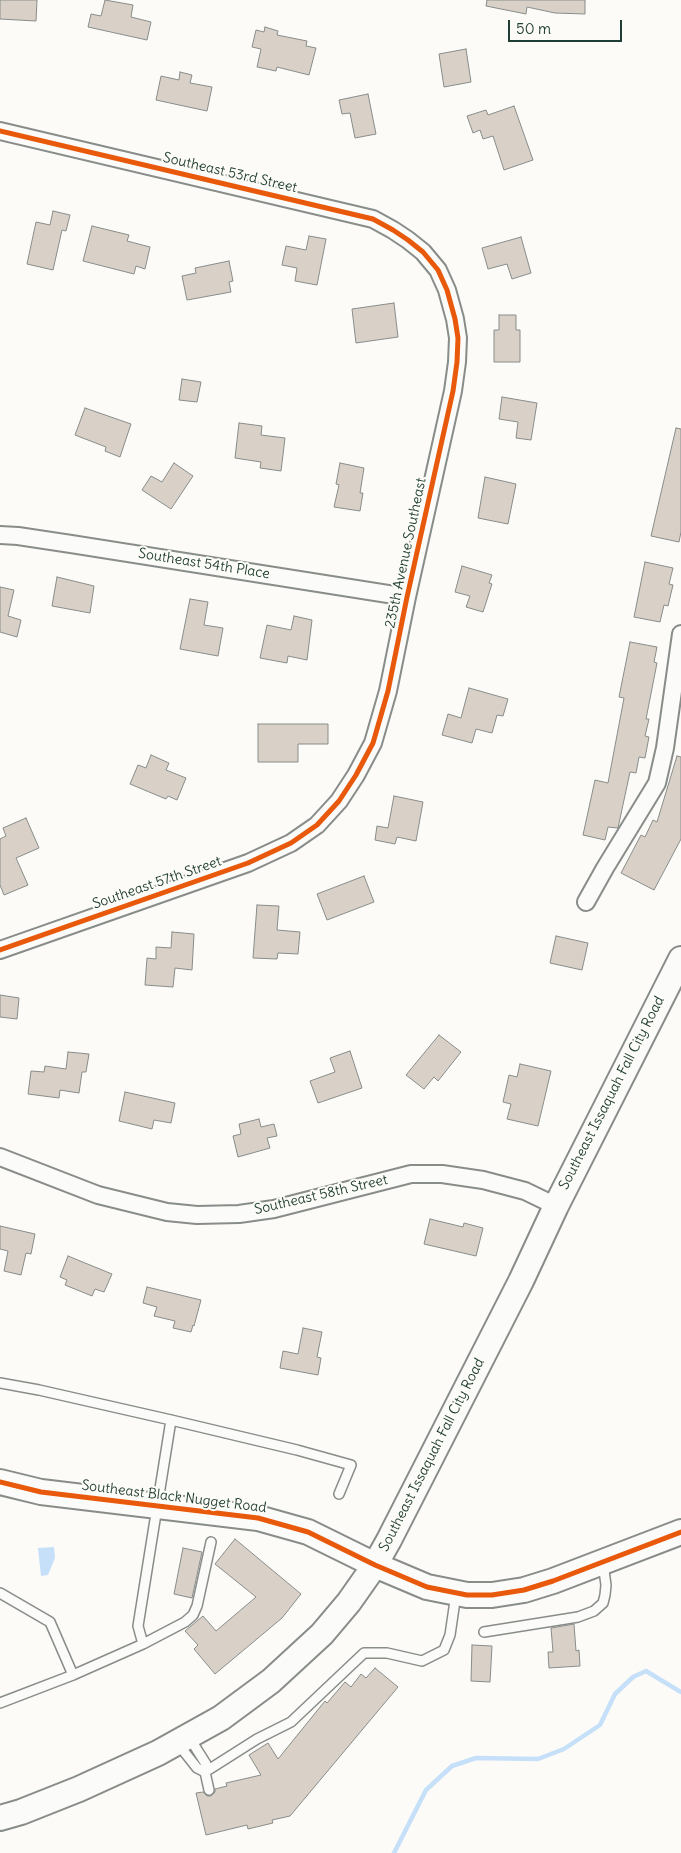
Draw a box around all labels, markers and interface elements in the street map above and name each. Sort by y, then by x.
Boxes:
scale bar [511,10,625,42]
text: 50 m [516,19,551,38]
street label: Southeast 53rd Street [161,149,299,197]
street label: 235th Avenue Southeast [382,476,430,630]
street label: Southeast 54th Place [137,545,271,583]
street label: Southeast 57th Street [90,853,224,913]
street label: Southeast Issaquah Fall City Road [556,994,668,1192]
street label: Southeast 58th Street [253,1171,389,1219]
street label: Southeast Issaquah Fall City Road [376,1356,488,1554]
street label: Southeast Black Nugget Road [81,1477,267,1517]

